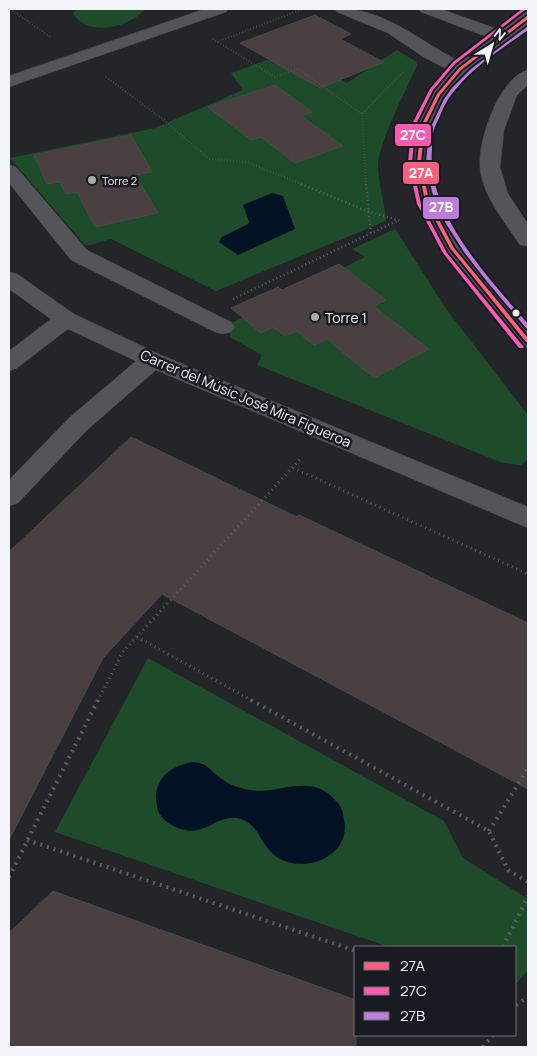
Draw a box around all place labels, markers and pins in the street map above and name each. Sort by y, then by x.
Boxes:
place label: Torre 2 [102,173,137,188]
marker: Torre 2 [86,174,98,186]
place label: Torre 1 [325,308,367,327]
unlabelled marker [511,308,521,318]
marker: Torre 1 [309,311,321,323]

